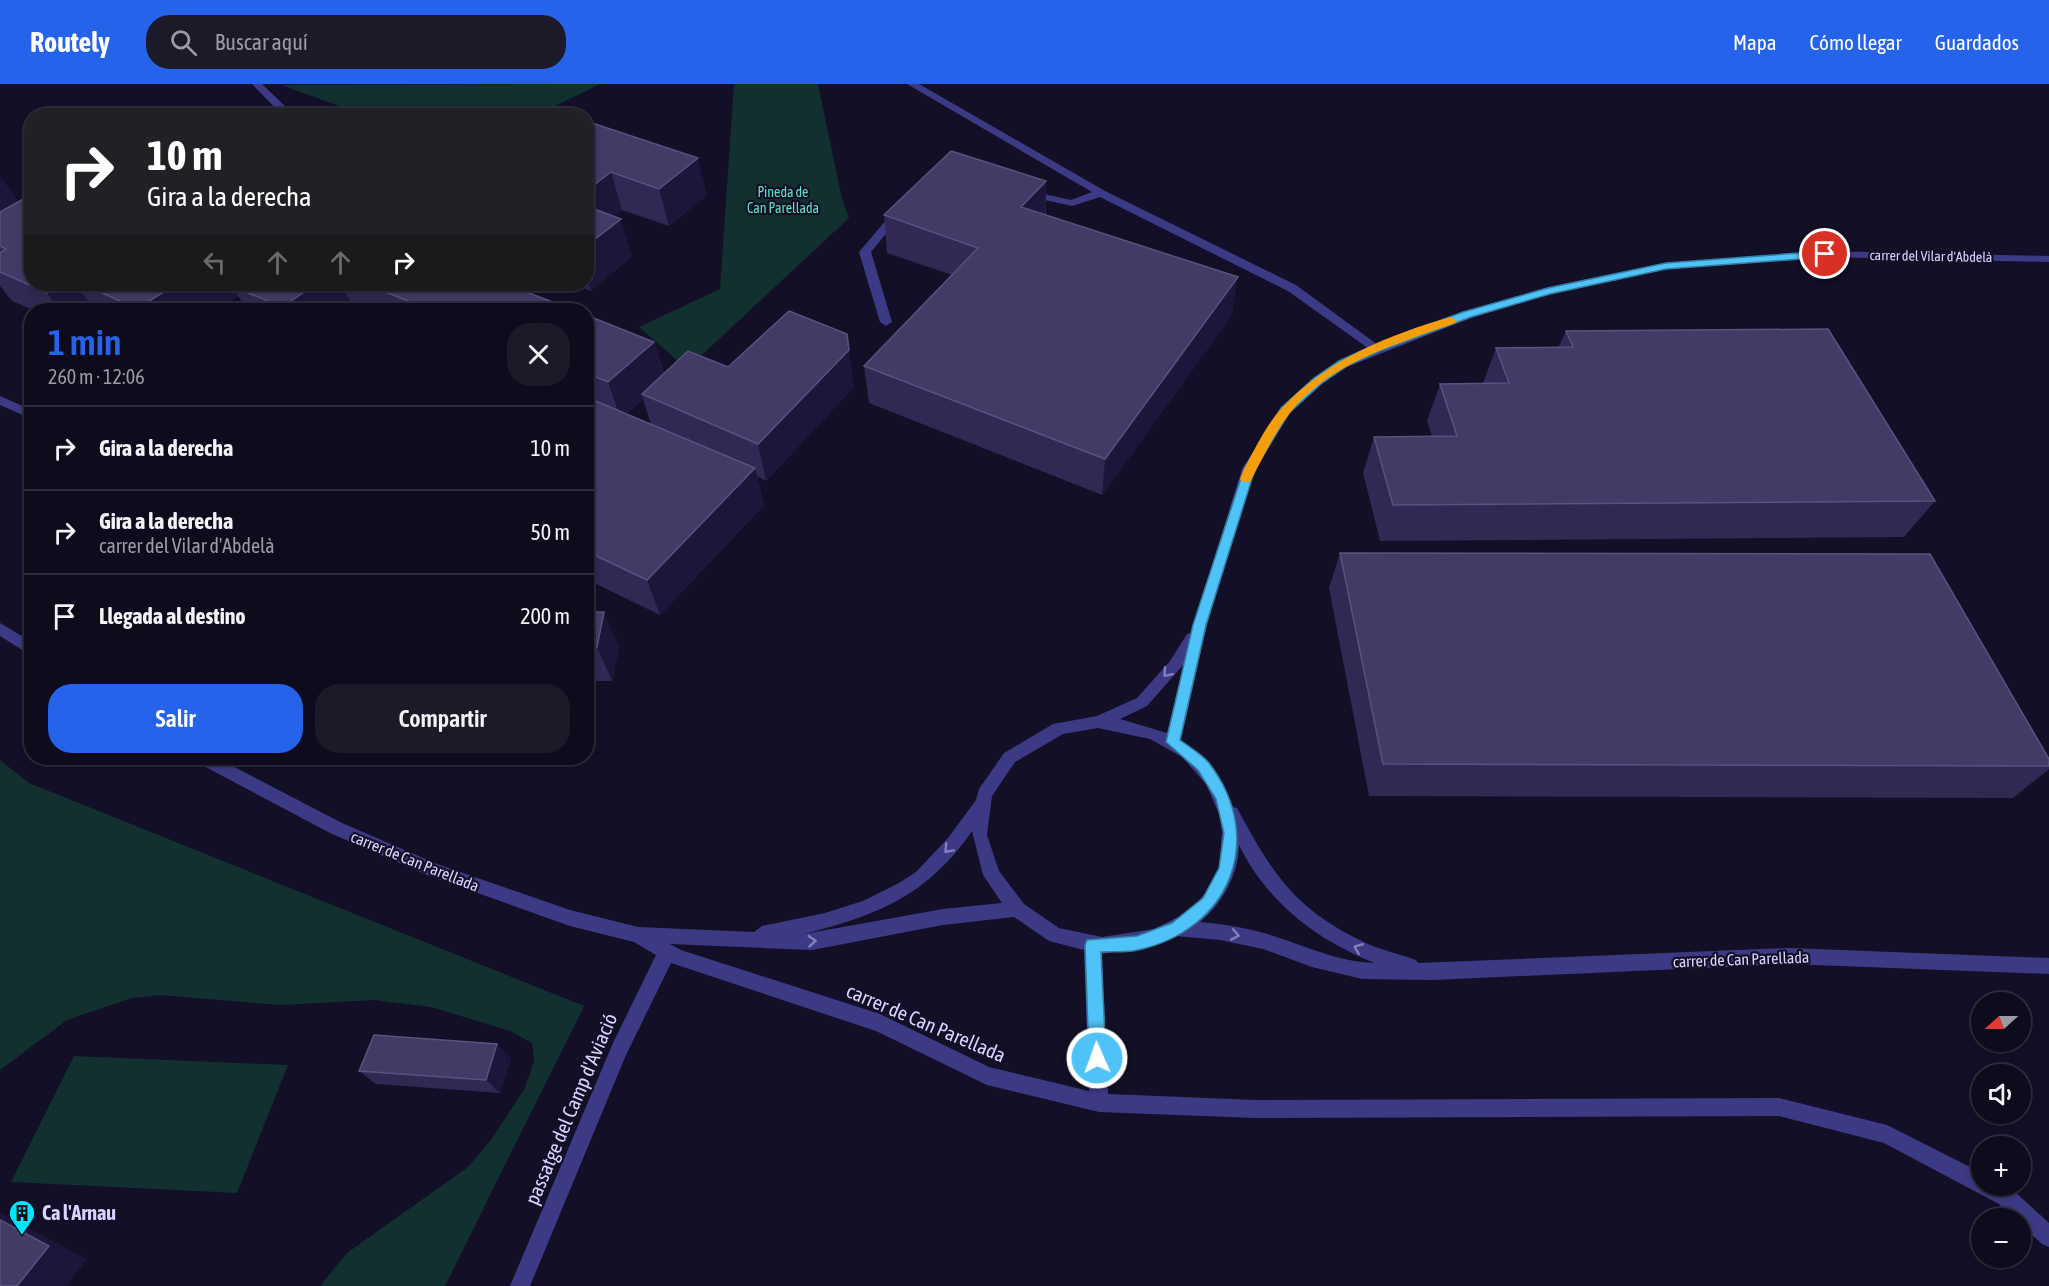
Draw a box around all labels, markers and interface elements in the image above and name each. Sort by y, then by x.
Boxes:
search box [146,15,566,69]
text: Routely [30,26,110,58]
icon: search [167,26,200,59]
text: Buscar aquí [215,29,308,55]
text: Mapa [1733,30,1777,54]
text: Cómo llegar [1810,30,1902,54]
text: Guardados [1935,30,2019,54]
text: 10 m [147,131,222,179]
icon: right [48,132,126,210]
text: Gira a la derecha [147,181,312,212]
park label: Pineda de Can Parellada [747,184,819,216]
pin [1799,228,1850,279]
icon: arrive [1808,237,1841,270]
icon: left [198,246,231,279]
icon: ahead [261,246,294,279]
icon: ahead [324,246,357,279]
icon: right [387,246,420,279]
street label: carrer del Vilar d'Abdelà [1869,247,1993,265]
text: 1 min [48,321,122,363]
button: close [507,323,570,386]
text: 260 m · 12:06 [48,365,145,388]
icon: right [48,432,81,465]
text: Gira a la derecha [99,435,233,461]
text: 10 m [530,435,570,461]
text: Gira a la derecha [99,508,233,534]
icon: right [48,516,81,549]
text: 50 m [530,519,570,545]
text: carrer del Vilar d'Abdelà [99,534,275,557]
icon: arrive [48,600,81,633]
text: Llegada al destino [99,603,246,629]
text: 200 m [520,603,570,629]
one-way arrow [1163,666,1174,677]
button: Salir [48,684,303,753]
button: Compartir [315,684,570,753]
street label: carrer de Can Parellada [348,827,482,895]
one-way arrow [944,842,955,853]
one-way arrow [1230,928,1240,941]
one-way arrow [807,935,816,948]
one-way arrow [1353,942,1364,955]
street label: carrer de Can Parellada [1672,948,1810,970]
street label: carrer de Can Parellada [843,979,1009,1066]
north arrow [1971,992,2031,1052]
map controls [1971,992,2031,1268]
street label: passatge del Camp d'Aviació [520,1010,621,1208]
position arrow [1065,1026,1129,1090]
button: sound [1971,1064,2031,1124]
button: + [1971,1136,2031,1196]
building icon: Ca l'Arnau [7,1198,37,1236]
place label: Ca l'Arnau [42,1201,116,1224]
button: − [1971,1208,2031,1268]

